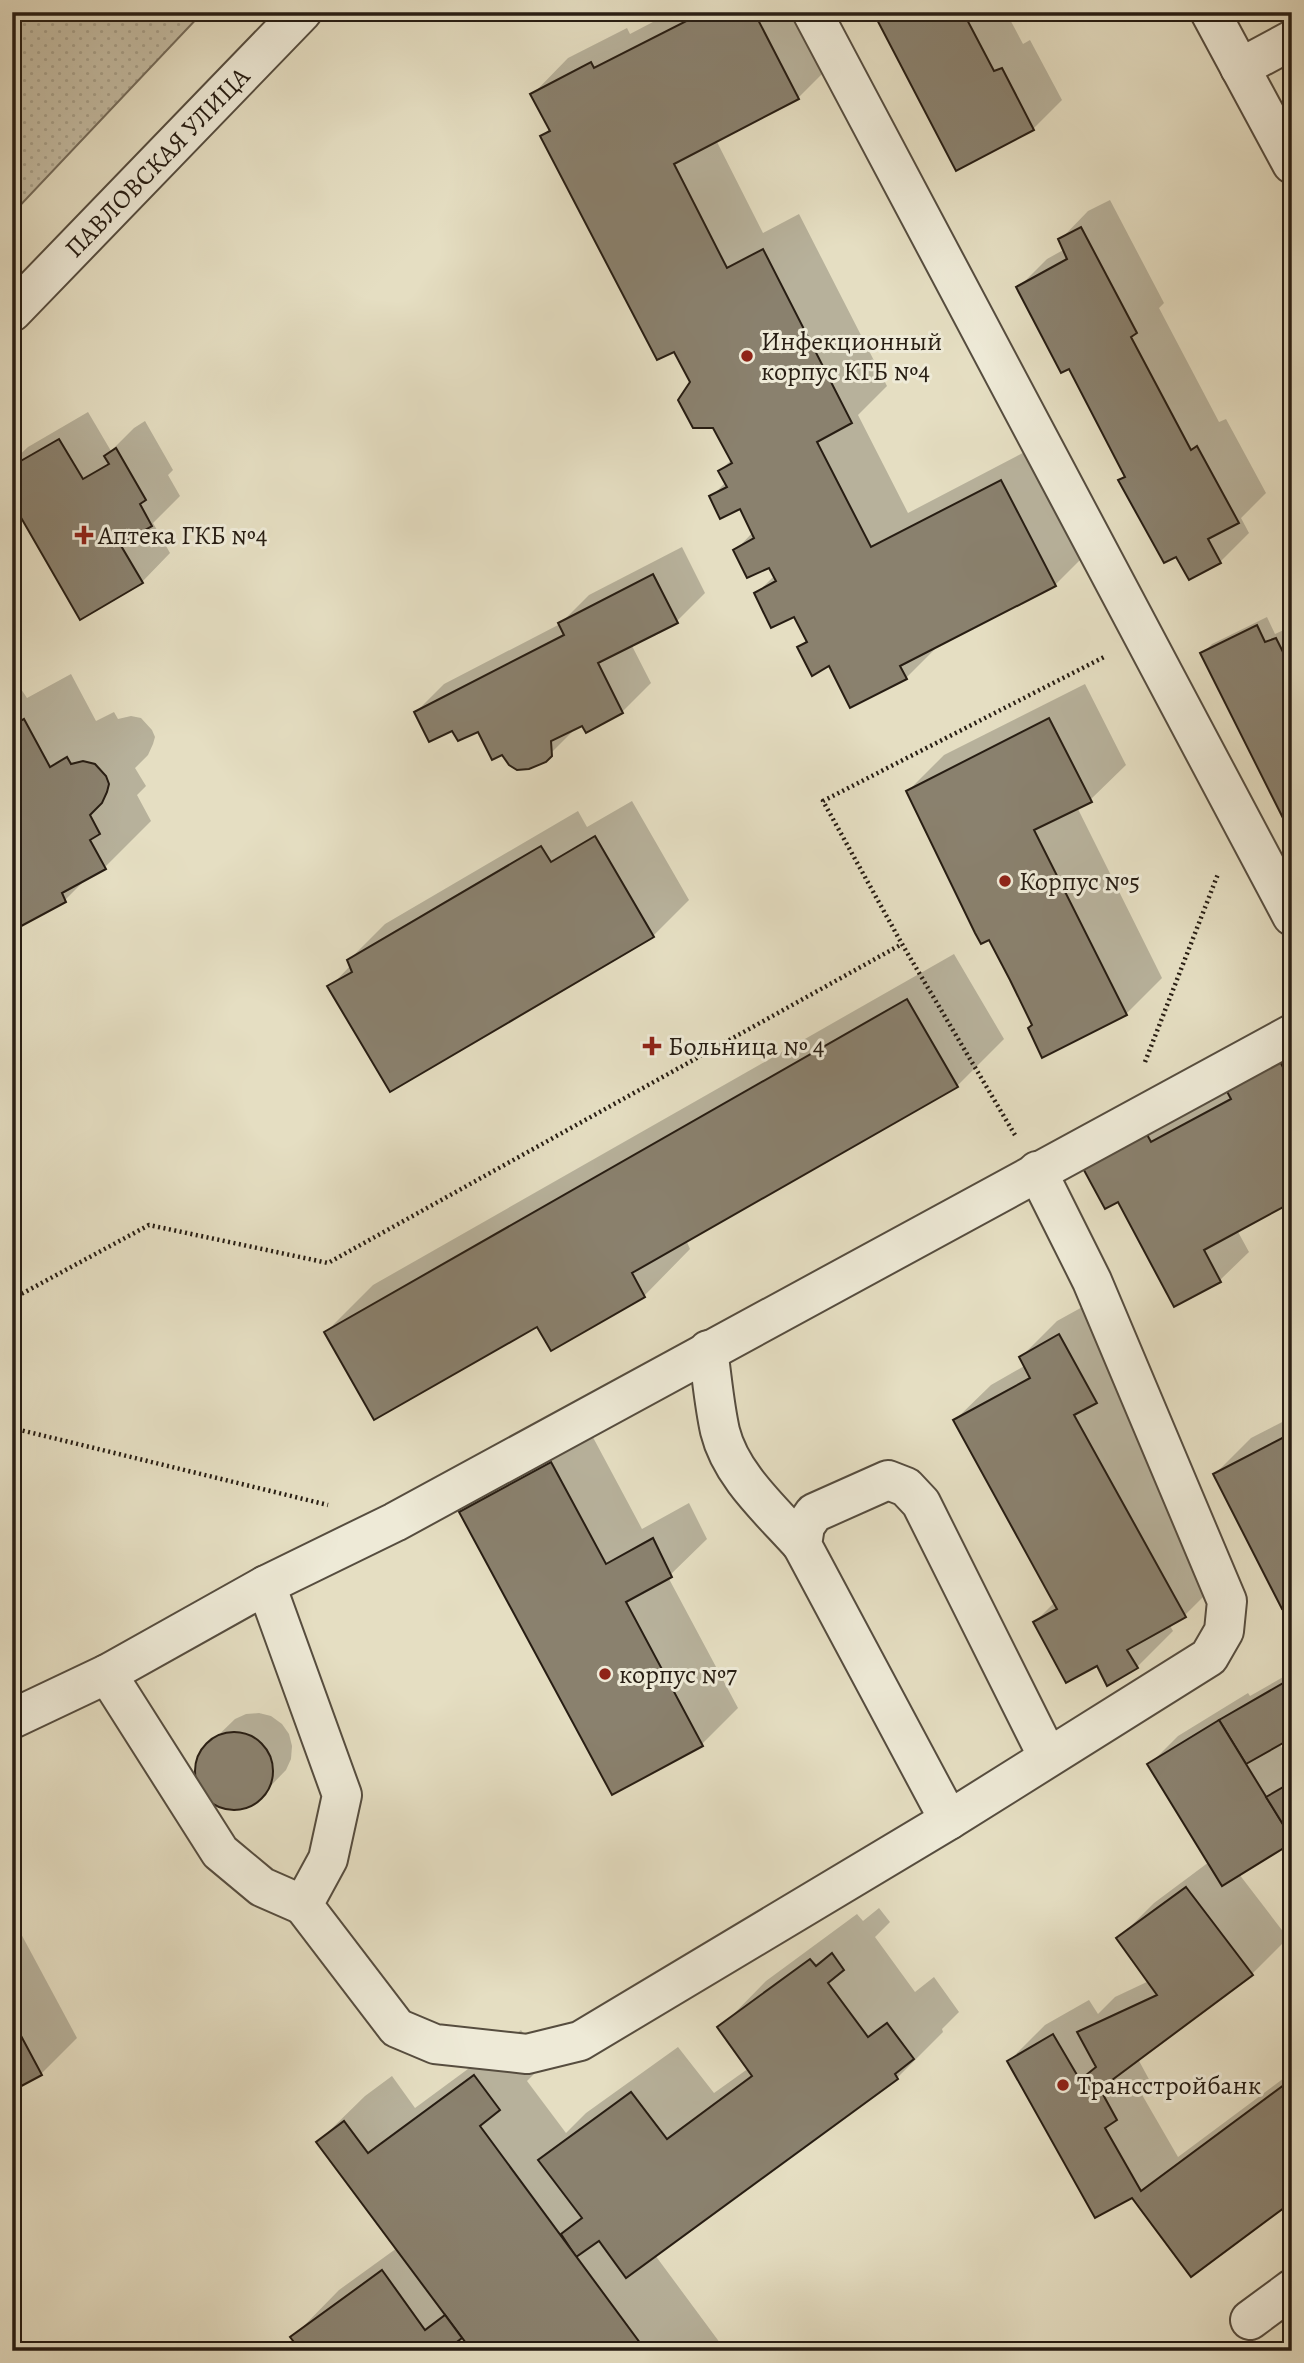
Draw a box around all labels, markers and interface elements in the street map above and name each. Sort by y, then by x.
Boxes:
street label: ПАВЛОВСКАЯ УЛИЦА [57,59,258,265]
place label: Инфекционный корпус КГБ №4 [761,324,942,389]
marker: Инфекционный корпус КГБ №4 [739,348,755,364]
place label: Аптека ГКБ №4 [97,518,268,553]
marker: Аптека ГКБ №4 [76,527,92,543]
place label: Корпус №5 [1019,864,1140,899]
marker: Корпус №5 [997,873,1013,889]
place label: Больница № 4 [668,1029,825,1064]
marker: Больница № 4 [642,1036,662,1056]
place label: корпус №7 [619,1657,737,1692]
marker: корпус №7 [597,1666,613,1682]
place label: Трансстройбанк [1077,2068,1261,2103]
marker: Трансстройбанк [1055,2077,1071,2093]

